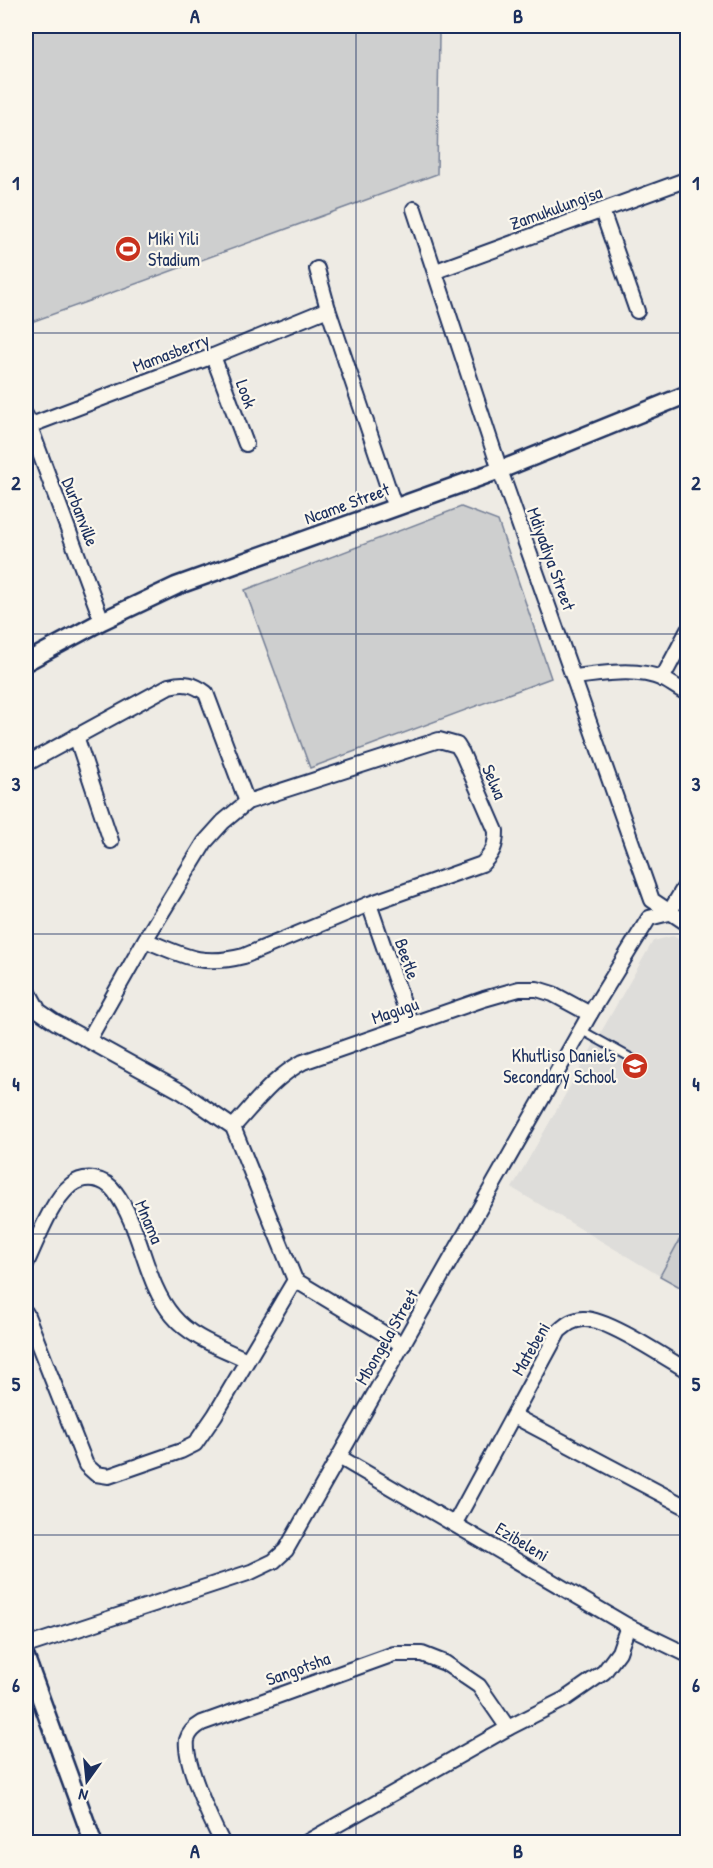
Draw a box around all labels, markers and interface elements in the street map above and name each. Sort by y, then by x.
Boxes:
text: A [190,2,200,29]
text: B [513,2,523,29]
text: 1 [12,169,20,196]
text: 1 [692,169,700,196]
street label: Zamukulungisa [506,179,605,236]
place label: Miki Yili Stadium [148,226,200,272]
sports icon: Miki Yili Stadium [113,234,143,264]
street label: Mamasberry [129,326,213,379]
street label: Look [230,376,263,412]
text: 2 [11,469,21,496]
text: 2 [691,469,701,496]
street label: Durbanville [56,474,105,550]
street label: Ncame Street [301,476,394,531]
street label: Mdiyadiya Street [521,504,582,615]
street label: Selwa [476,761,513,803]
text: 3 [12,770,21,797]
text: 3 [692,770,701,797]
street label: Beetle [389,935,426,983]
street label: Magugu [368,991,422,1030]
place label: Khutliso Daniels Secondary School [503,1043,616,1089]
school or university icon: Khutliso Daniels Secondary School [620,1051,650,1081]
text: 4 [12,1070,20,1097]
text: 4 [692,1070,700,1097]
street label: Mnama [129,1196,170,1247]
street label: Mbongela Street [349,1284,424,1389]
street label: Matebeni [505,1317,556,1380]
text: 5 [12,1370,21,1397]
text: 5 [692,1370,701,1397]
street label: Ezibeleni [491,1516,554,1567]
street label: Sangotsha [262,1645,333,1692]
text: 6 [12,1671,20,1698]
text: 6 [692,1671,700,1698]
north arrow [57,1751,117,1811]
text: N [76,1784,90,1807]
text: A [190,1837,200,1864]
text: B [513,1837,523,1864]

